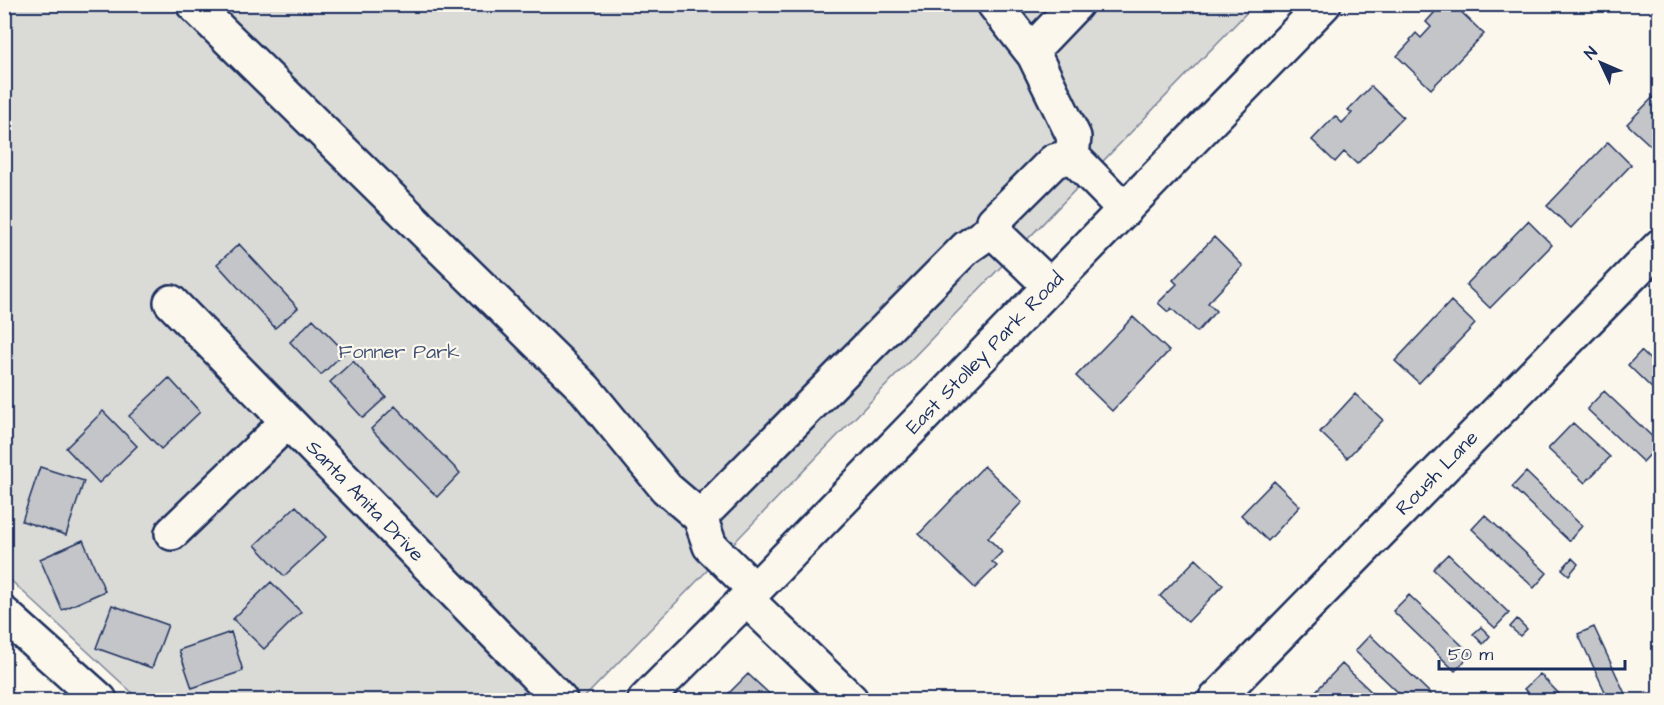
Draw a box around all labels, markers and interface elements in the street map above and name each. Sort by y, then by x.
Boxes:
north arrow [1571,33,1631,93]
text: N [1580,42,1602,65]
street label: East Stolley Park Road [900,265,1071,441]
park label: Fonner Park [338,338,460,366]
street label: Roush Lane [1389,424,1485,522]
street label: Santa Anita Drive [299,434,431,568]
scale bar [1439,633,1625,671]
text: 50 m [1448,642,1493,667]

